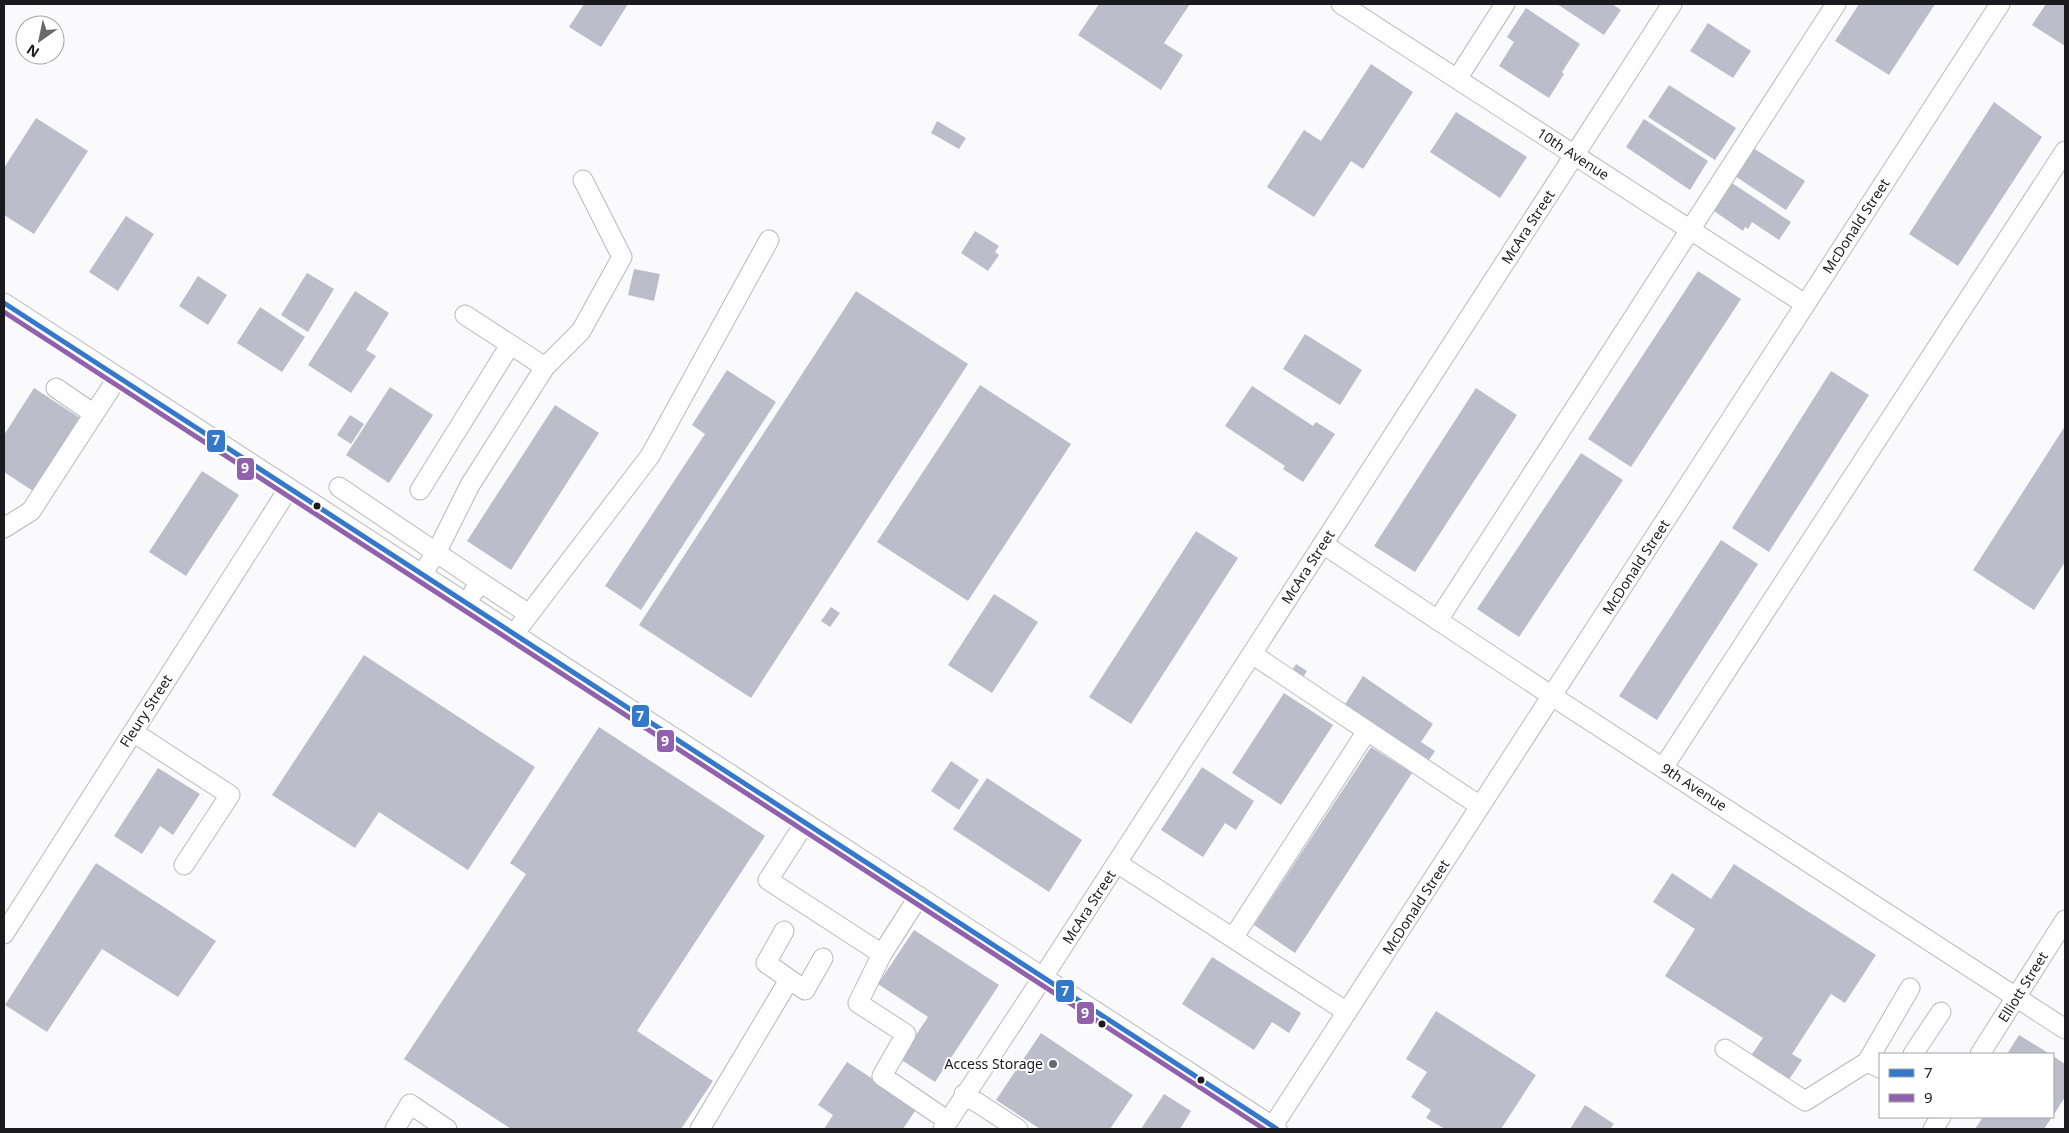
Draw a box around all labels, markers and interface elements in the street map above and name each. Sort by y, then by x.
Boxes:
north arrow [15,15,65,65]
text: N [23,40,43,62]
street label: 10th Avenue [1533,123,1613,184]
street label: McDonald Street [1818,175,1893,277]
street label: McAra Street [1497,186,1559,267]
line badge: 7 [206,429,226,453]
text: 7 [212,430,220,449]
line badge: 9 [236,457,255,481]
text: 9 [241,458,249,477]
unlabelled marker [312,501,322,511]
street label: McDonald Street [1598,516,1673,618]
street label: McAra Street [1277,526,1339,607]
street label: Fleury Street [115,671,176,751]
line badge: 7 [631,704,650,728]
text: 7 [636,706,644,725]
line badge: 9 [656,729,675,753]
text: 9 [661,731,669,750]
street label: 9th Avenue [1658,758,1731,815]
street label: McDonald Street [1378,856,1453,958]
street label: McAra Street [1058,866,1120,947]
street label: Elliott Street [1993,948,2052,1026]
line badge: 7 [1055,979,1075,1003]
text: 7 [1061,981,1069,1000]
line badge: 9 [1076,1001,1095,1025]
text: 9 [1081,1003,1089,1022]
unlabelled marker [1097,1019,1107,1029]
legend [1879,1053,2054,1118]
place label: Access Storage [945,1054,1043,1073]
marker: Access Storage [1047,1058,1059,1070]
text: 7 [1924,1062,1933,1082]
unlabelled marker [1196,1075,1206,1085]
text: 9 [1924,1087,1933,1107]

